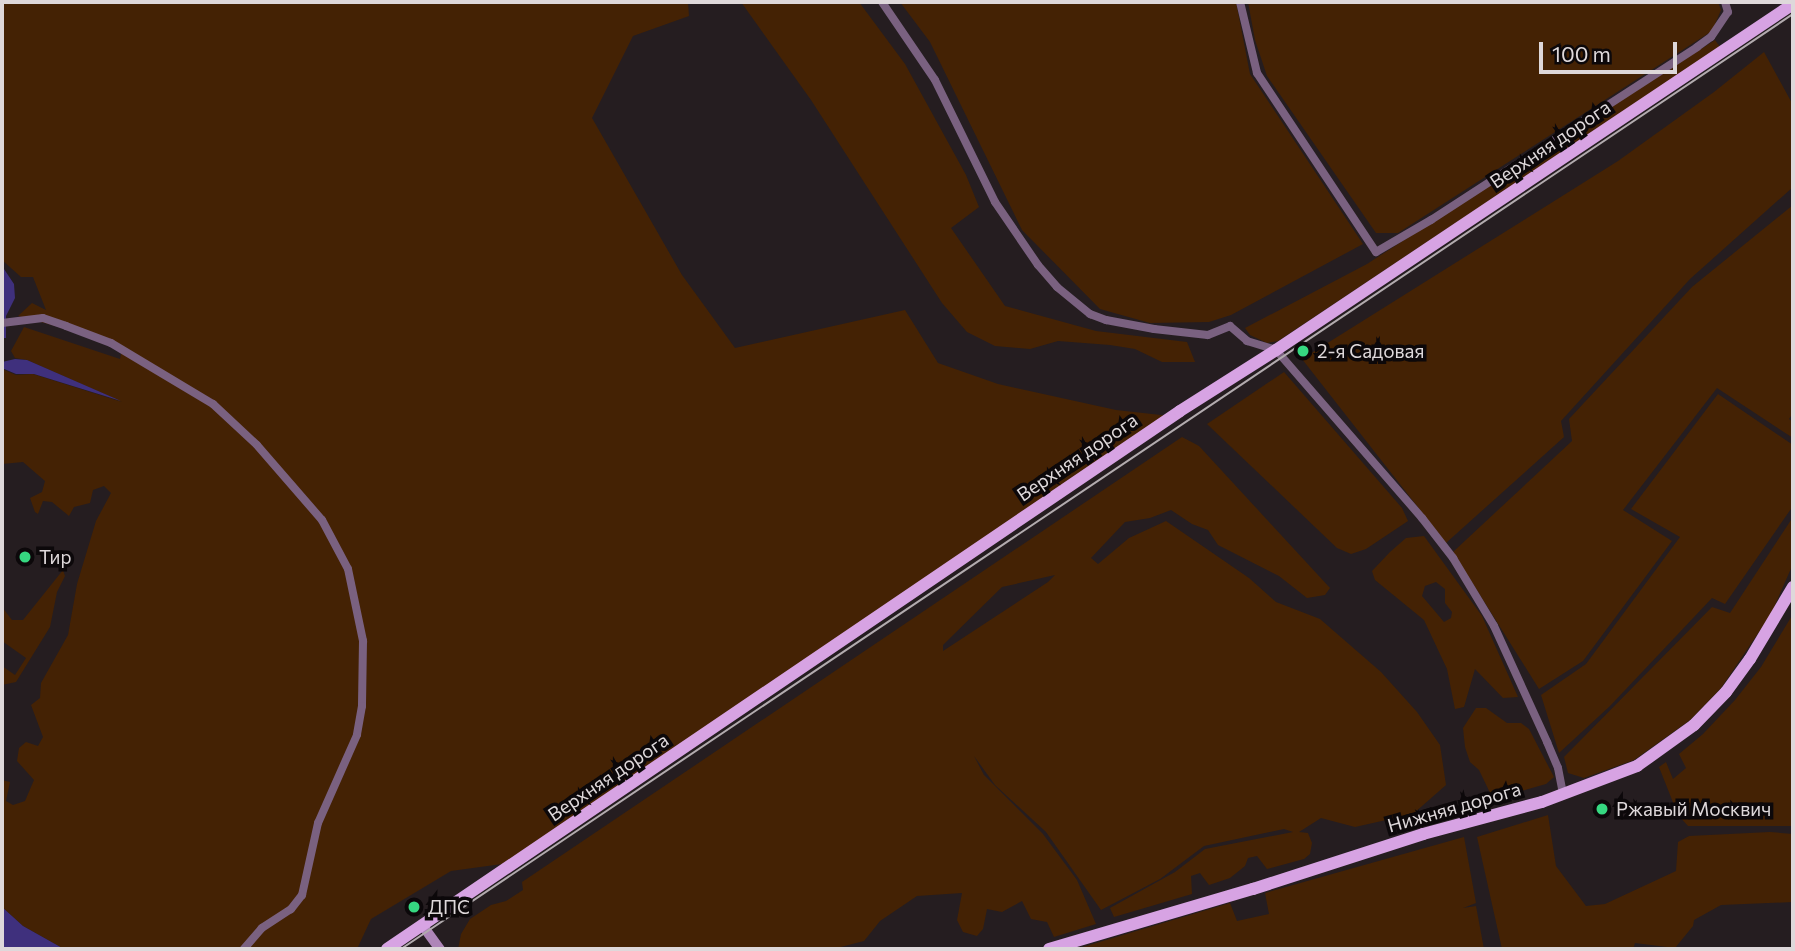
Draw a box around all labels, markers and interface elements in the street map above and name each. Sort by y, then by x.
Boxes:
scale bar [1543,28,1681,72]
text: 100 m [1552,41,1611,66]
street label: Верхняя дорога [1485,95,1615,193]
place label: 2-я Садовая [1317,340,1424,362]
marker: 2-я Садовая [1295,343,1311,359]
street label: Верхняя дорога [1012,408,1142,506]
place label: Тир [39,546,72,568]
marker: Тир [17,549,33,565]
street label: Верхняя дорога [543,728,673,826]
street label: Нижняя дорога [1385,777,1523,837]
place label: Ржавый Москвич [1616,798,1771,820]
marker: Ржавый Москвич [1594,801,1610,817]
place label: ДПС [428,896,470,918]
marker: ДПС [406,899,422,915]

